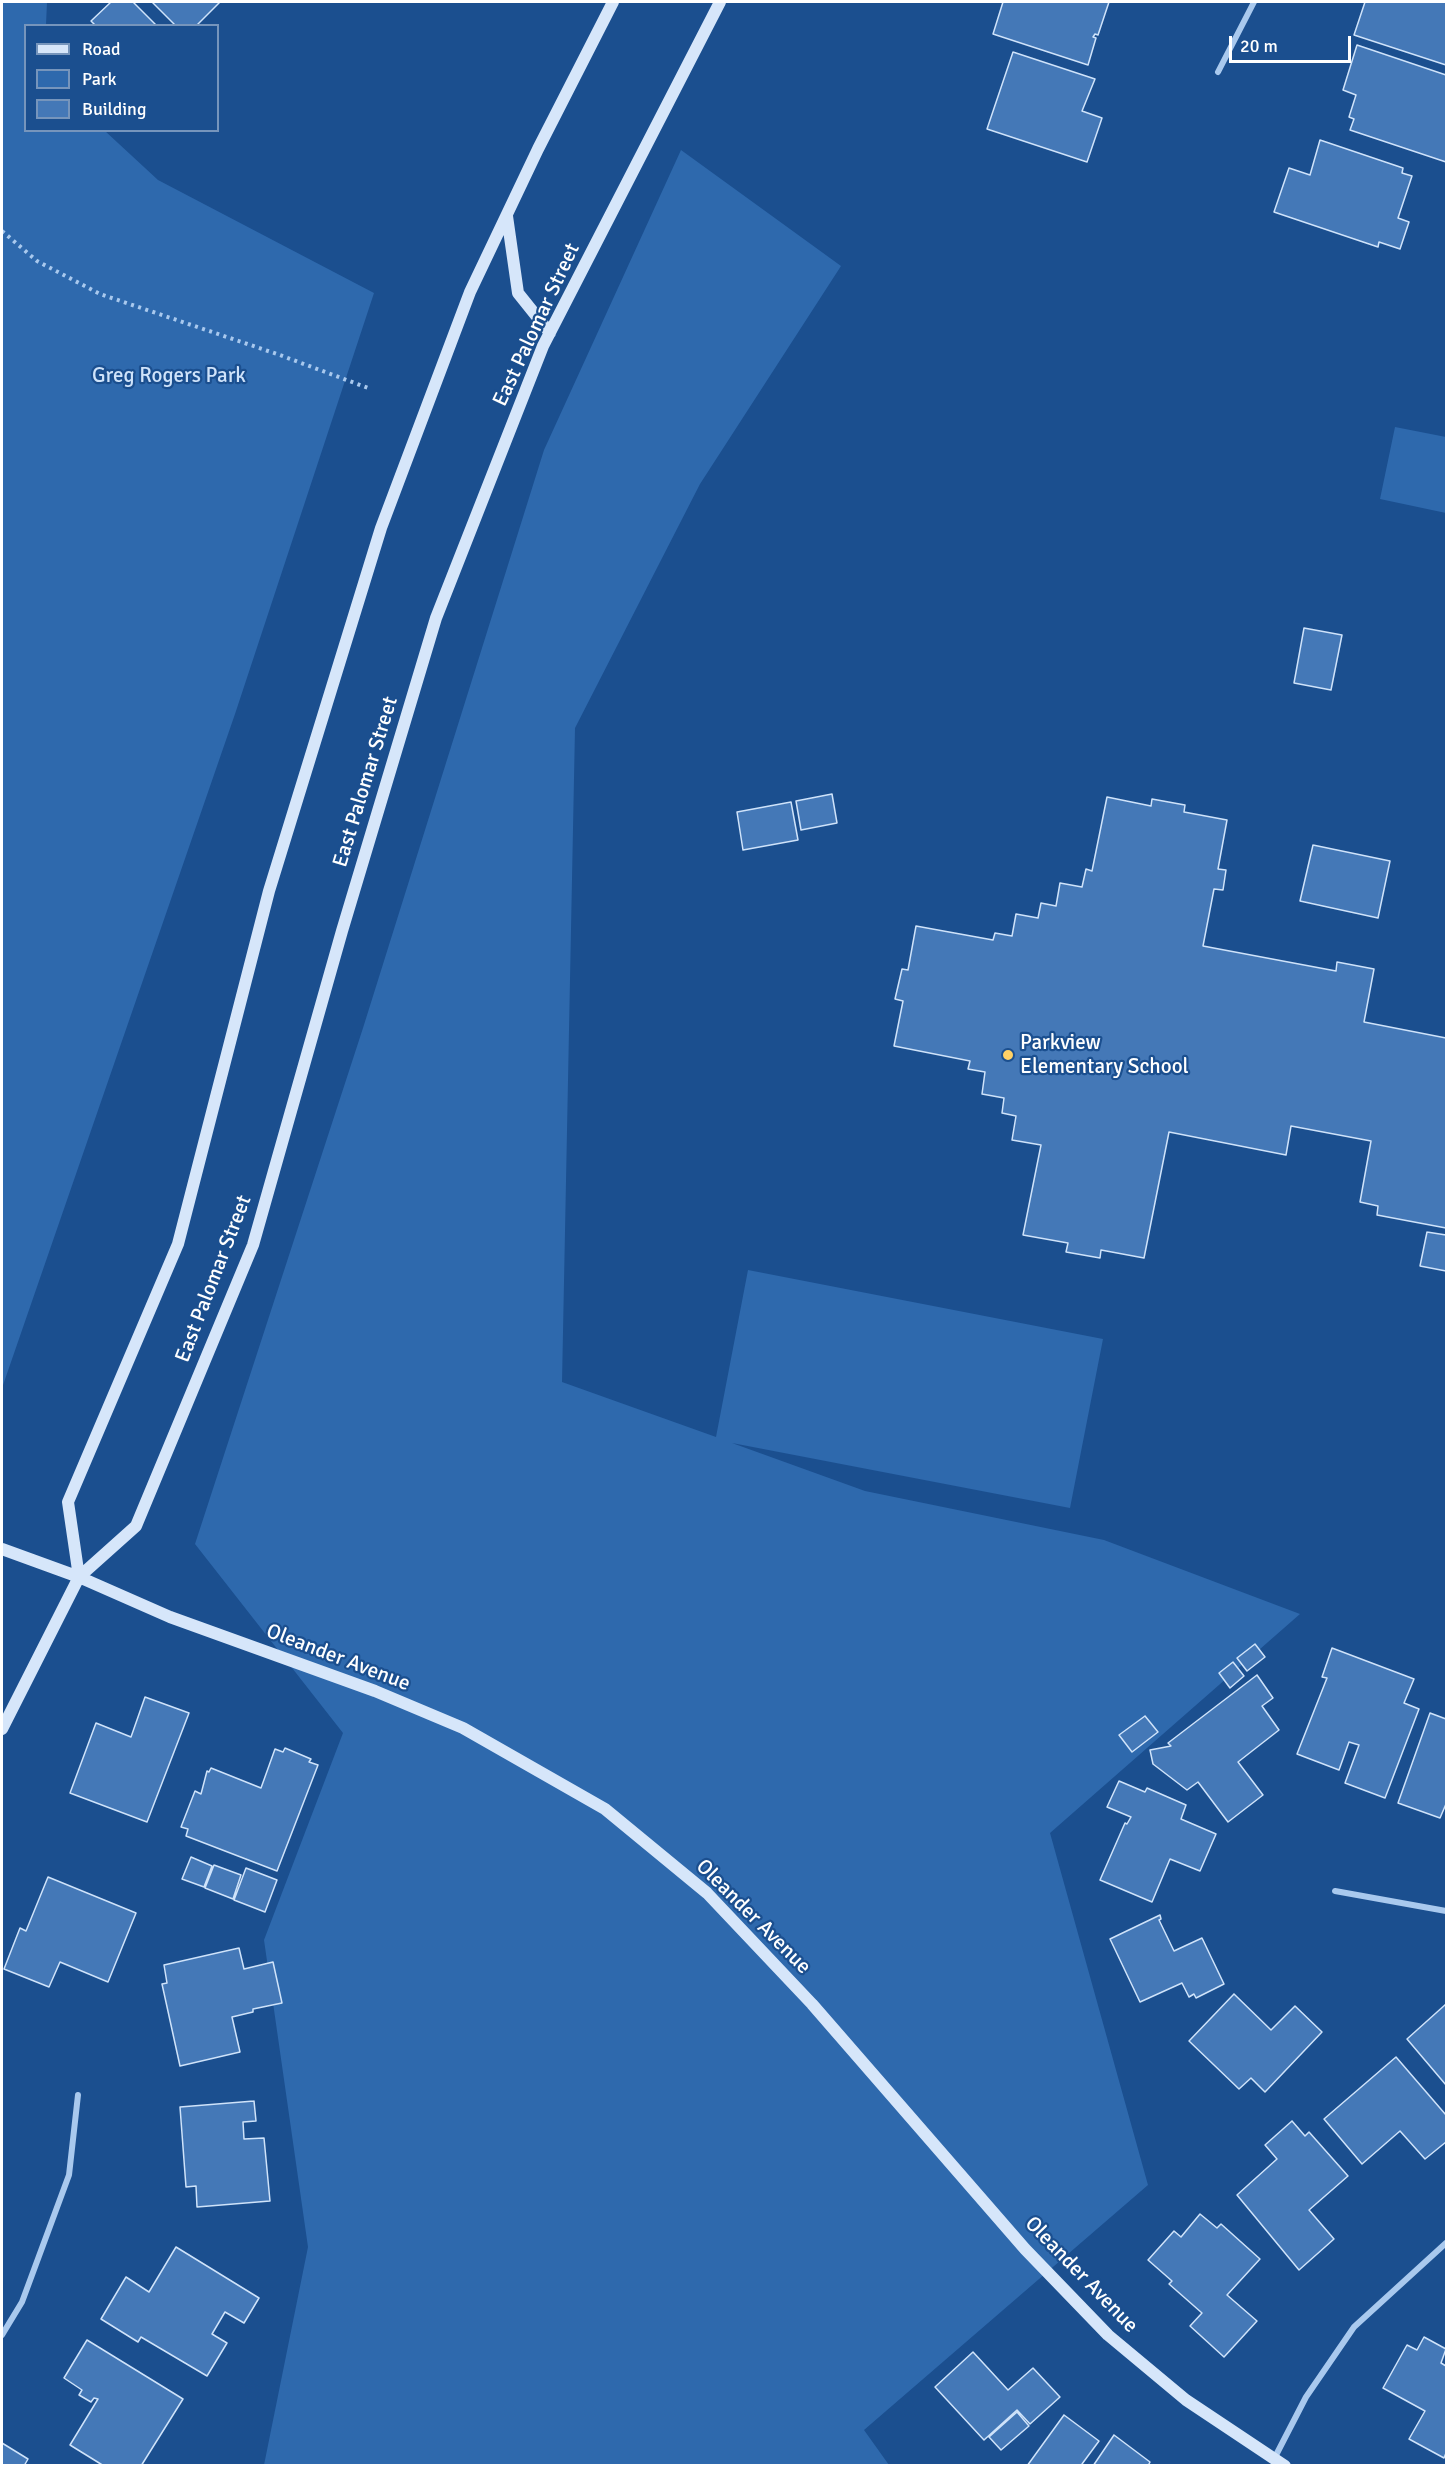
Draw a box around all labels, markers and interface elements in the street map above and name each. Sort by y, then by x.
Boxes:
legend [24,24,219,132]
scale bar [1232,24,1354,62]
text: 20 m [1240,35,1278,57]
text: Road [82,38,121,60]
text: Park [82,68,117,90]
text: Building [82,98,146,120]
street label: East Palomar Street [488,239,586,411]
park label: Greg Rogers Park [92,363,246,389]
street label: East Palomar Street [328,694,404,870]
place label: Parkview Elementary School [1020,1030,1189,1080]
marker: Parkview Elementary School [1001,1048,1015,1062]
street label: East Palomar Street [171,1192,257,1366]
street label: Oleander Avenue [263,1619,413,1697]
street label: Oleander Avenue [690,1854,816,1980]
street label: Oleander Avenue [1019,2212,1143,2338]

